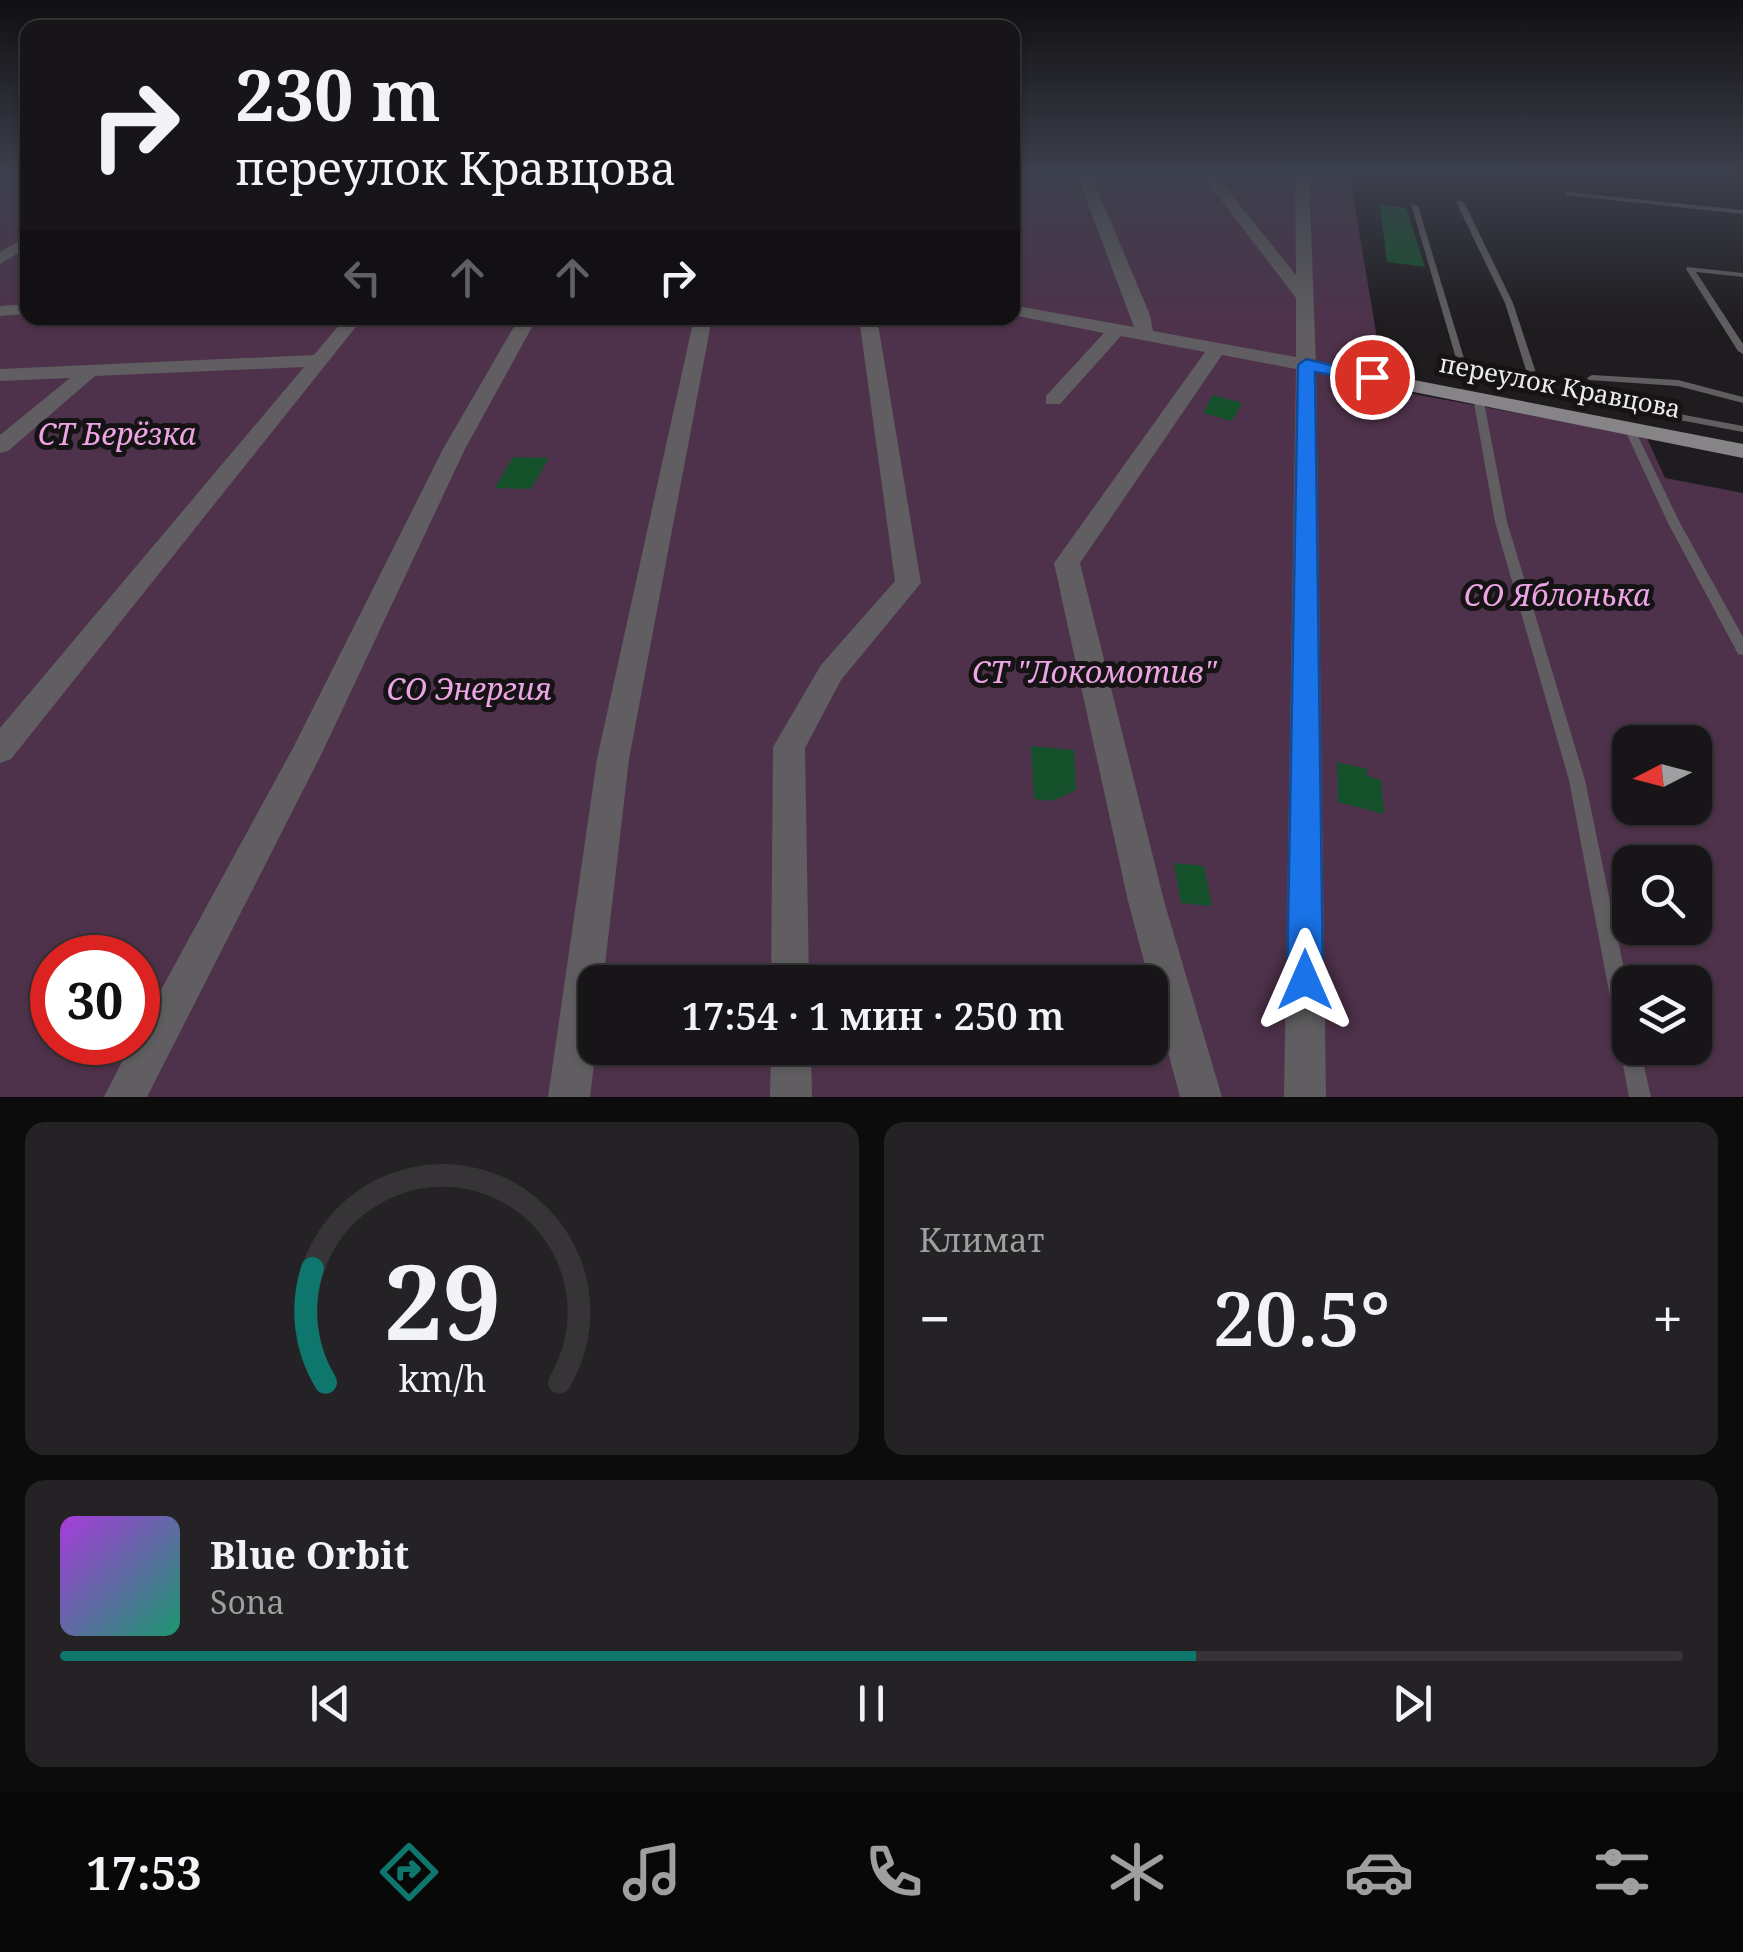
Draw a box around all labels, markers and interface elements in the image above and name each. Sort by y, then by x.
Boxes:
text: 230 m [235,46,441,142]
icon: right [70,60,200,190]
text: переулок Кравцова [235,137,676,198]
icon: left [335,250,390,305]
icon: ahead [440,250,495,305]
icon: ahead [545,250,600,305]
icon: right [650,250,705,305]
pin [1330,335,1415,420]
street label: переулок Кравцова [1437,345,1684,425]
icon: arrive [1345,350,1400,405]
park label: СТ Берёзка [38,413,196,454]
park label: СО Яблонька [1463,574,1651,615]
park label: СТ "Локомотив" [972,651,1218,692]
park label: СО Энергия [386,668,552,709]
north arrow [1612,725,1712,825]
map controls [1612,725,1712,1065]
button: search [1612,845,1712,945]
position arrow [1253,928,1357,1032]
speed limit sign: 30 [30,935,160,1065]
button: layers [1612,965,1712,1065]
text: 17:54 · 1 мин · 250 m [682,989,1064,1041]
text: Климат [919,1218,1044,1261]
text: 29 [383,1229,501,1370]
text: 20.5° [1213,1266,1390,1368]
text: − [919,1280,951,1355]
text: + [1652,1280,1683,1355]
text: km/h [398,1354,486,1402]
text: Blue Orbit [210,1528,409,1580]
text: Sona [210,1580,285,1623]
icon: previous [303,1676,358,1731]
icon: pause [844,1676,899,1731]
icon: next [1385,1676,1440,1731]
icon: directions [374,1837,444,1907]
icon: music [617,1837,687,1907]
icon: phone [859,1837,929,1907]
icon: climate [1102,1837,1172,1907]
icon: car [1344,1837,1414,1907]
icon: filters [1587,1837,1657,1907]
text: 17:53 [86,1842,202,1903]

